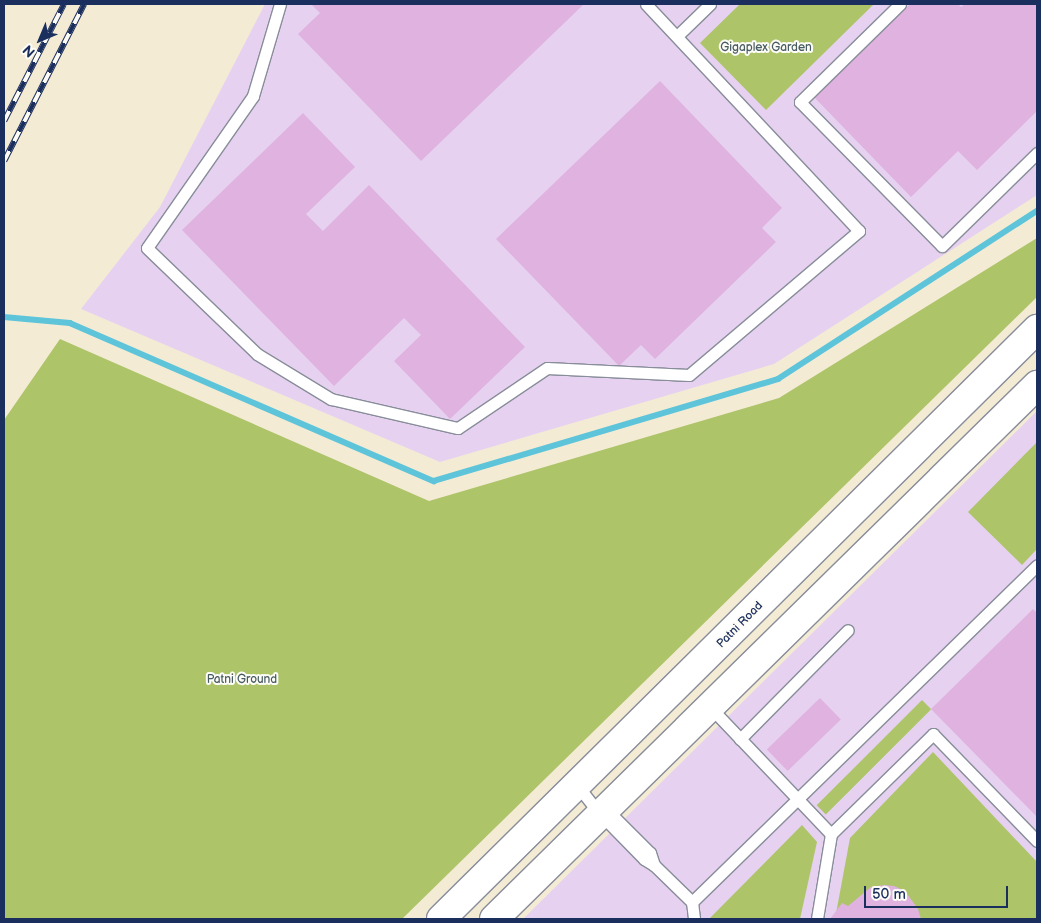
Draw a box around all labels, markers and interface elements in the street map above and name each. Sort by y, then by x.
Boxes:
north arrow [15,15,65,65]
text: N [19,41,39,61]
park label: Gigaplex Garden [720,41,812,55]
street label: Patni Road [714,599,766,651]
park label: Patni Ground [207,673,277,687]
scale bar [866,876,1010,908]
text: 50 m [872,885,906,904]

